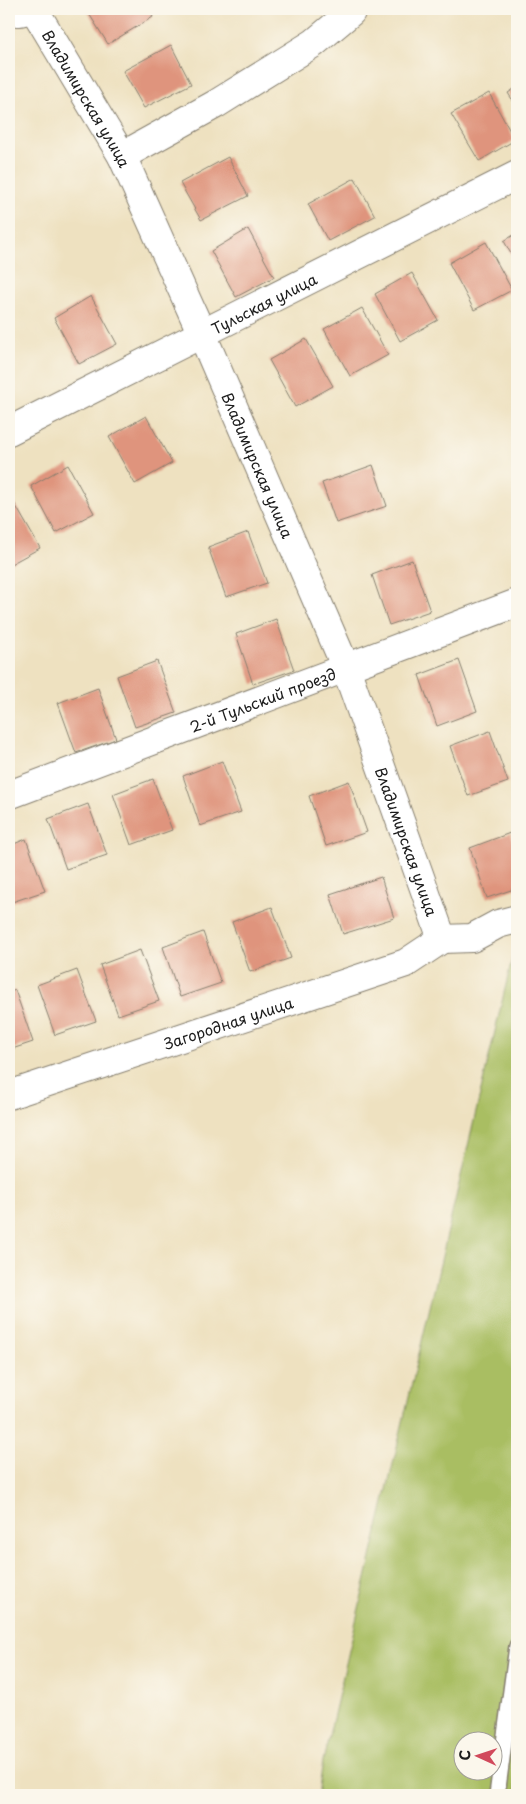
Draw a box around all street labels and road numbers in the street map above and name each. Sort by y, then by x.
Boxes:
street label: Владимирская улица [37,25,137,171]
street label: Тульская улица [207,266,321,339]
street label: Владимирская улица [217,388,300,542]
street label: 2-й Тульский проезд [186,661,339,737]
street label: Владимирская улица [370,764,445,920]
street label: Загородная улица [160,990,296,1054]

